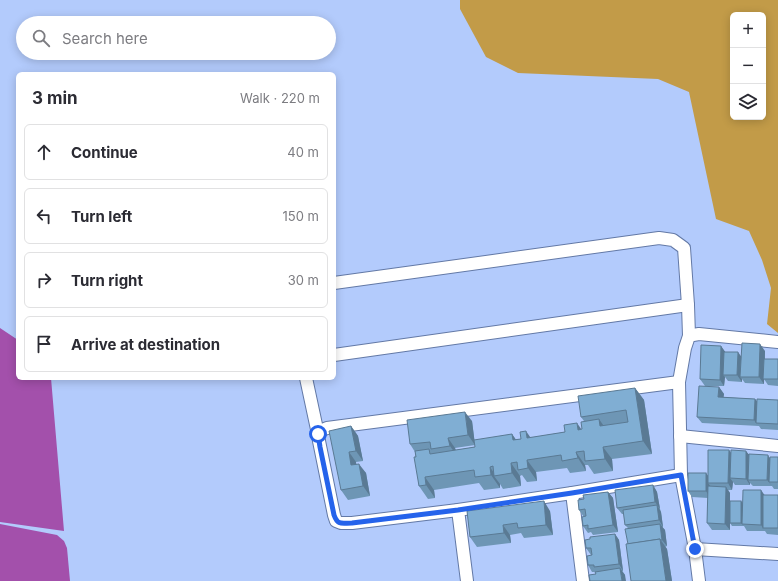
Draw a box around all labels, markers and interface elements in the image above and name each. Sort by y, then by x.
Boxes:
map controls [730,12,766,120]
button: + [730,12,766,48]
search box [16,16,336,60]
icon: search [30,27,52,49]
text: Search here [62,29,148,48]
button: − [730,48,766,84]
button: layers [730,84,766,120]
text: 3 min [32,88,78,108]
text: Walk · 220 m [240,90,320,106]
icon: ahead [33,141,55,163]
text: Continue [71,143,138,162]
text: 40 m [287,144,319,160]
icon: left [33,205,55,227]
text: Turn left [71,207,132,226]
text: 150 m [283,208,319,224]
icon: right [33,269,55,291]
text: Turn right [71,271,143,290]
text: 30 m [288,272,319,288]
icon: arrive [33,333,55,355]
text: Arrive at destination [71,335,220,354]
route start [309,425,327,443]
route end [686,540,704,558]

